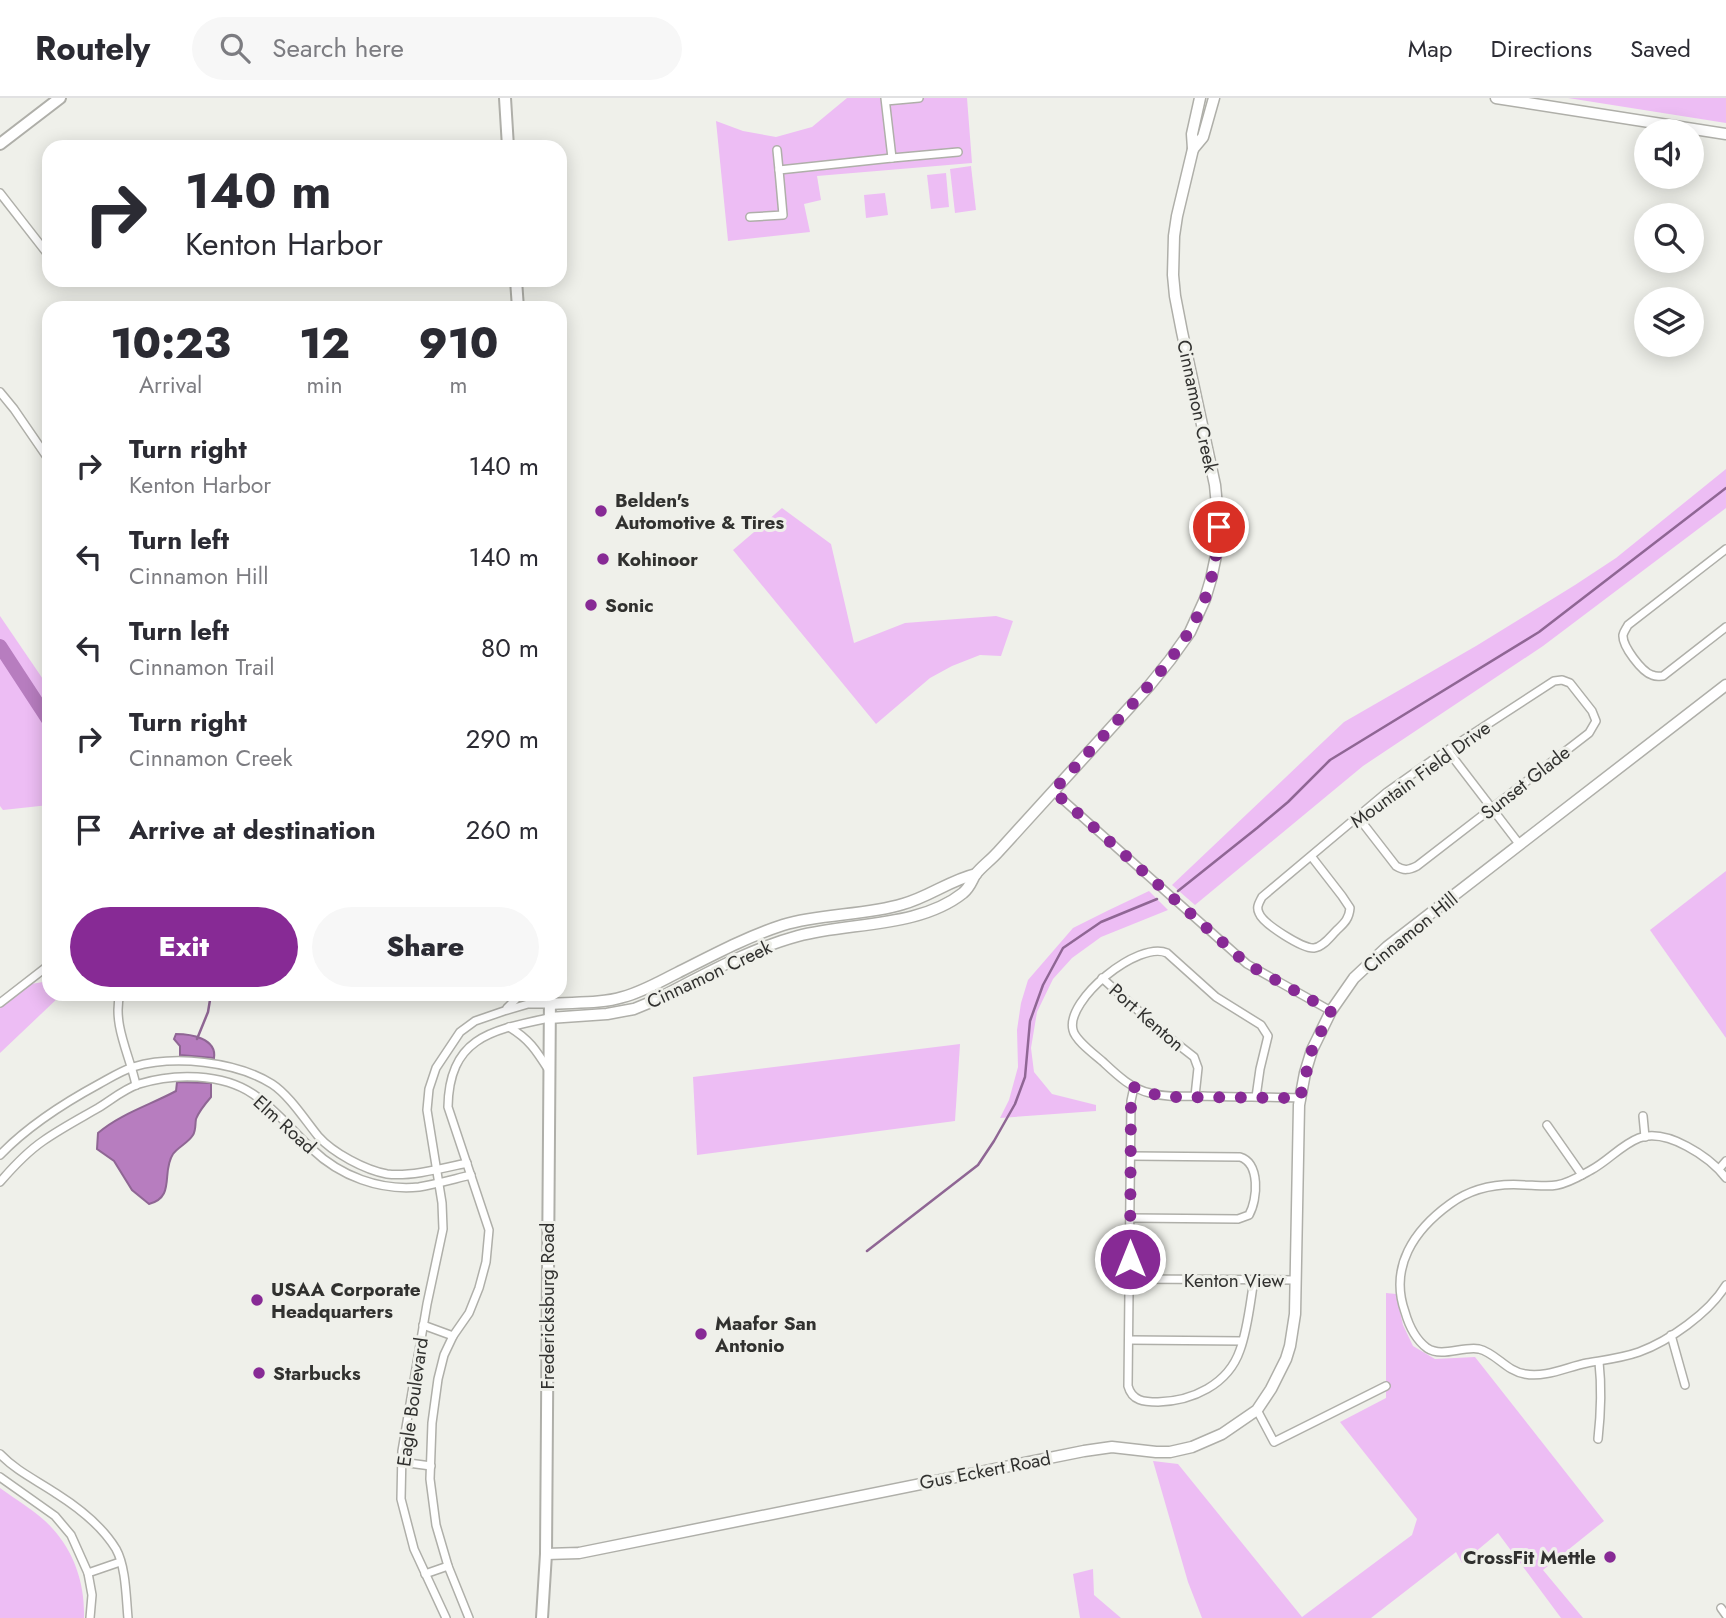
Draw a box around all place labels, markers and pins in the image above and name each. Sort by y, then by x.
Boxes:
place label: Belden's Automotive & Tires [614,487,784,536]
pin [1189,497,1249,557]
marker: Belden's Automotive & Tires [593,503,609,519]
place label: Kohinoor [617,546,698,573]
marker: Kohinoor [595,551,611,567]
place label: Sonic [605,592,654,619]
marker: Sonic [583,597,599,613]
place label: USAA Corporate Headquarters [271,1276,421,1325]
marker: USAA Corporate Headquarters [249,1292,265,1308]
place label: Maafor San Antonio [714,1310,817,1359]
marker: Maafor San Antonio [693,1326,709,1342]
place label: Starbucks [273,1360,361,1387]
marker: Starbucks [251,1365,267,1381]
place label: CrossFit Mettle [1463,1544,1596,1571]
marker: CrossFit Mettle [1602,1549,1618,1565]

